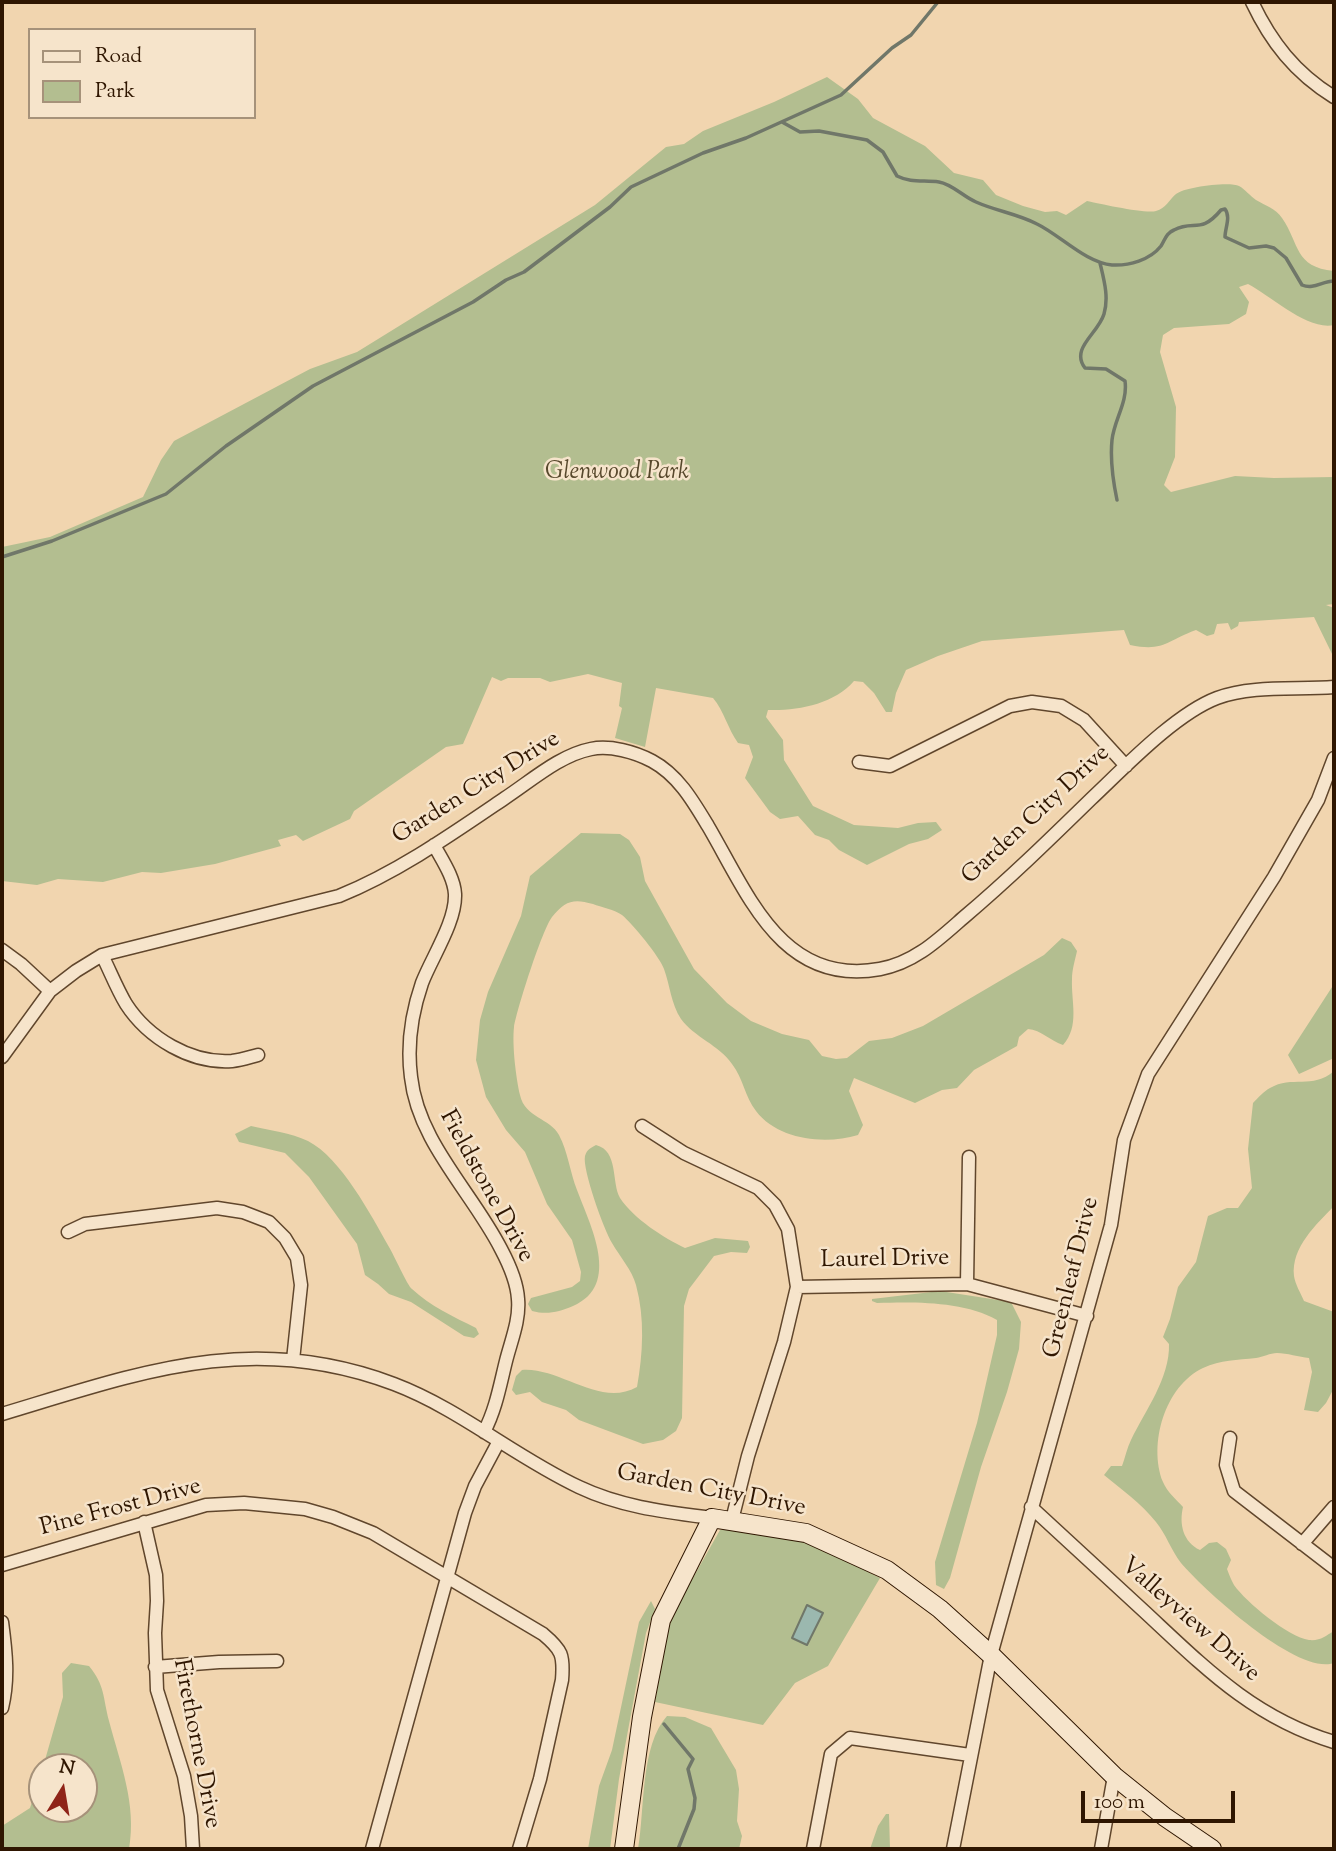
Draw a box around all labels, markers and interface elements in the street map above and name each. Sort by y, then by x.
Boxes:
legend [28,28,256,119]
text: Road [95,42,142,72]
text: Park [95,77,135,107]
park label: Glenwood Park [545,460,689,488]
street label: Garden City Drive [388,726,566,852]
street label: Garden City Drive [957,740,1117,892]
street label: Fieldstone Drive [431,1106,539,1268]
street label: Greenleaf Drive [1039,1194,1107,1362]
street label: Laurel Drive [820,1245,950,1277]
street label: Garden City Drive [614,1460,808,1524]
street label: Pine Frost Drive [37,1474,205,1544]
street label: Valleyview Drive [1113,1552,1265,1690]
street label: Firethorne Drive [164,1657,226,1831]
north arrow [28,1753,98,1823]
text: N [57,1754,77,1784]
scale bar [1084,1778,1238,1822]
text: 100 m [1094,1788,1145,1818]

